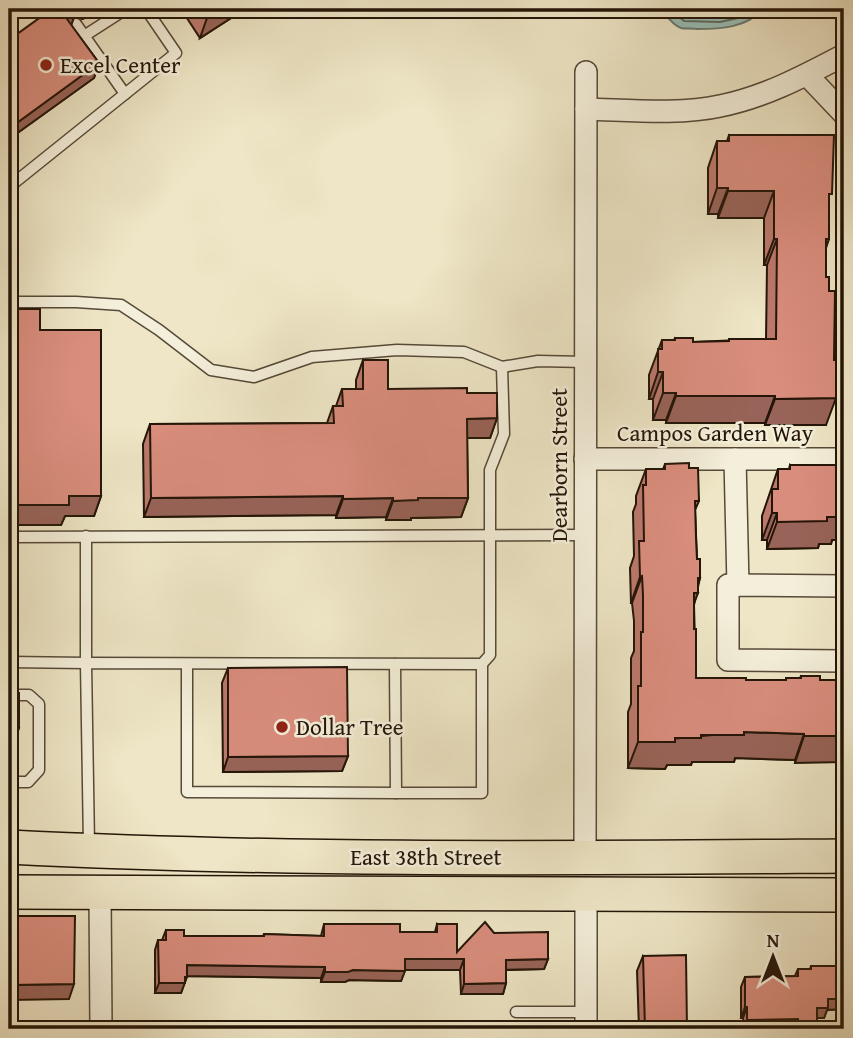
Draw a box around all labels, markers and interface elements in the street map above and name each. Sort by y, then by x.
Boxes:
place label: Excel Center [60,48,181,81]
marker: Excel Center [38,57,54,73]
street label: Dearborn Street [542,388,575,542]
street label: Campos Garden Way [617,416,814,449]
place label: Dollar Tree [296,710,404,743]
marker: Dollar Tree [274,719,290,735]
street label: East 38th Street [350,840,502,873]
north arrow [738,922,808,992]
text: N [767,926,780,954]

